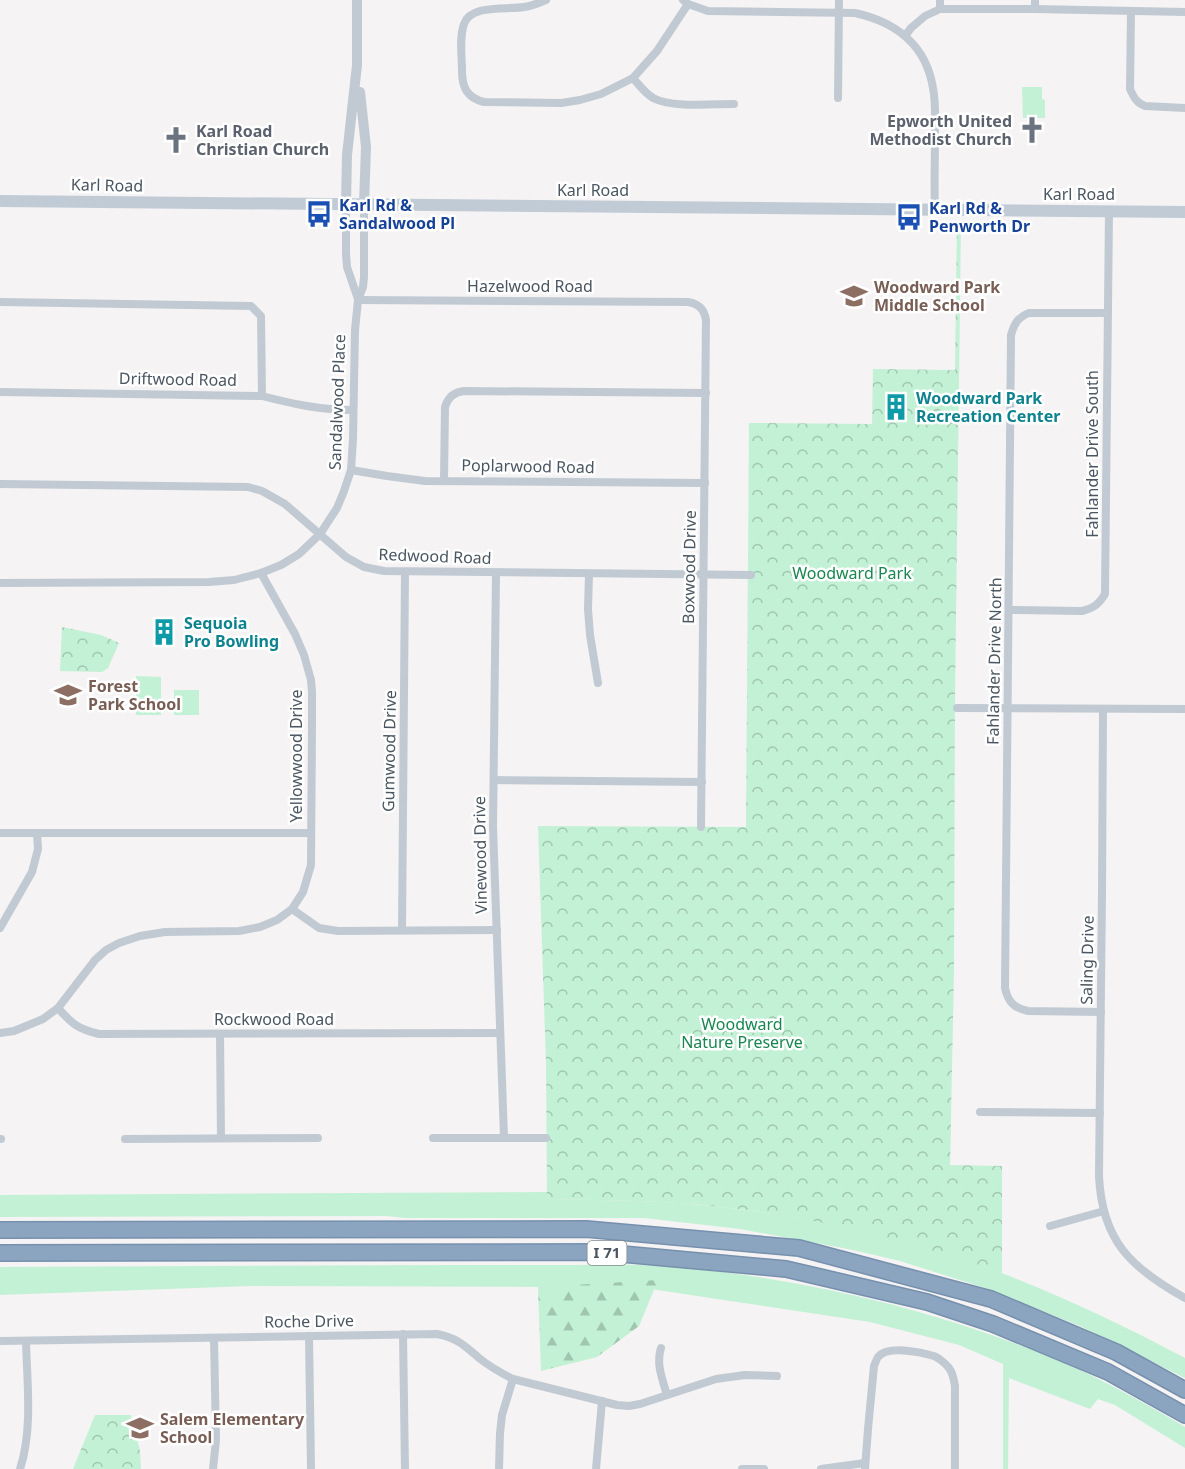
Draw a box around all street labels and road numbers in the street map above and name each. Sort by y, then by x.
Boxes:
street label: Karl Road [71,173,143,197]
street label: Karl Road [557,179,629,201]
street label: Karl Road [1043,183,1115,205]
street label: Hazelwood Road [467,275,593,297]
street label: Sandalwood Place [324,334,350,470]
street label: Driftwood Road [119,367,237,391]
street label: Fahlander Drive South [1081,370,1103,538]
street label: Poplarwood Road [461,454,595,478]
street label: Boxwood Drive [677,510,701,624]
street label: Redwood Road [378,543,492,569]
street label: Fahlander Drive North [982,577,1006,745]
street label: Yellowwood Drive [285,690,307,822]
street label: Gumwood Drive [377,690,401,812]
street label: Vinewood Drive [468,796,492,914]
street label: Saling Drive [1075,915,1099,1005]
street label: Rockwood Road [214,1008,334,1030]
road number: I 71 [588,1241,626,1265]
street label: Roche Drive [264,1309,354,1333]

